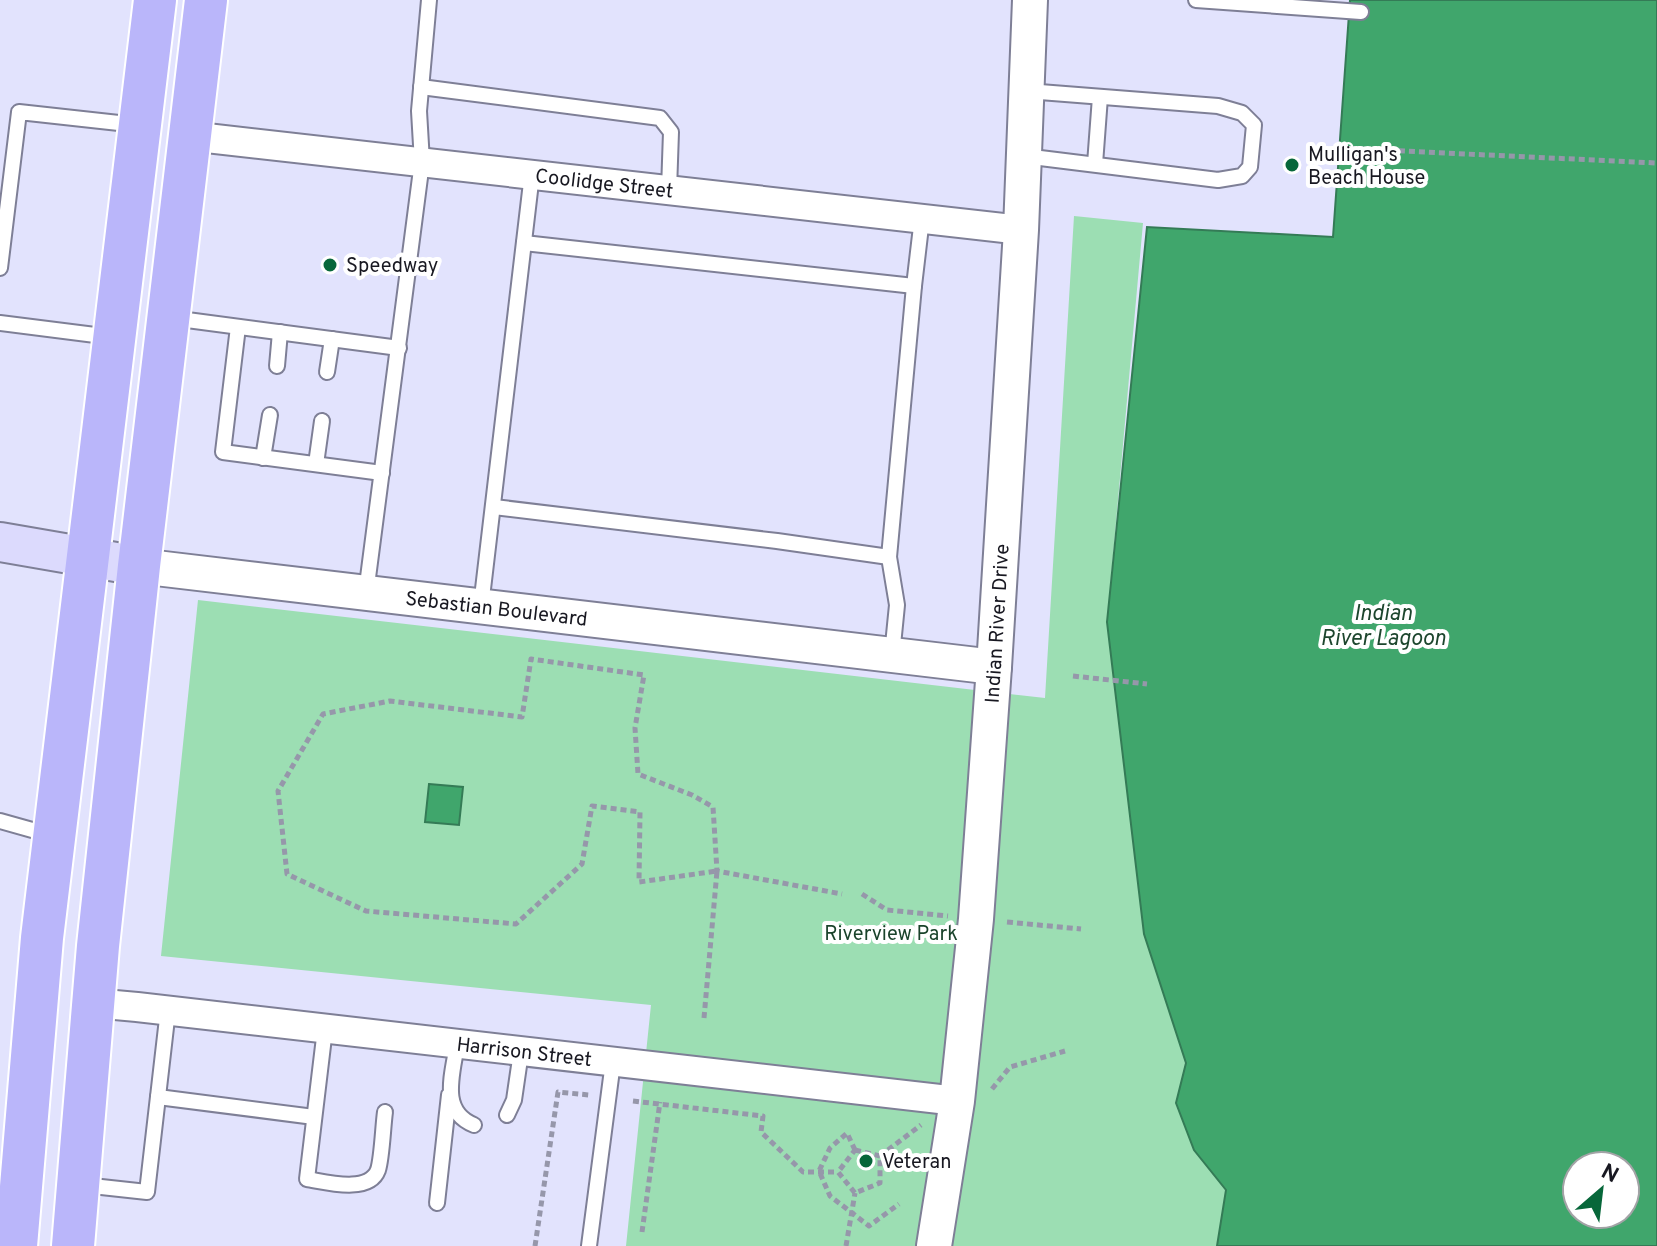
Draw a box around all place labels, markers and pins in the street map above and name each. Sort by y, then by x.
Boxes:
place label: Mulligan's Beach House [1308,143,1425,192]
marker: Mulligan's Beach House [1283,156,1301,174]
place label: Speedway [346,254,438,280]
marker: Speedway [321,256,339,274]
place label: Veteran [882,1150,951,1176]
marker: Veteran [857,1152,875,1170]

